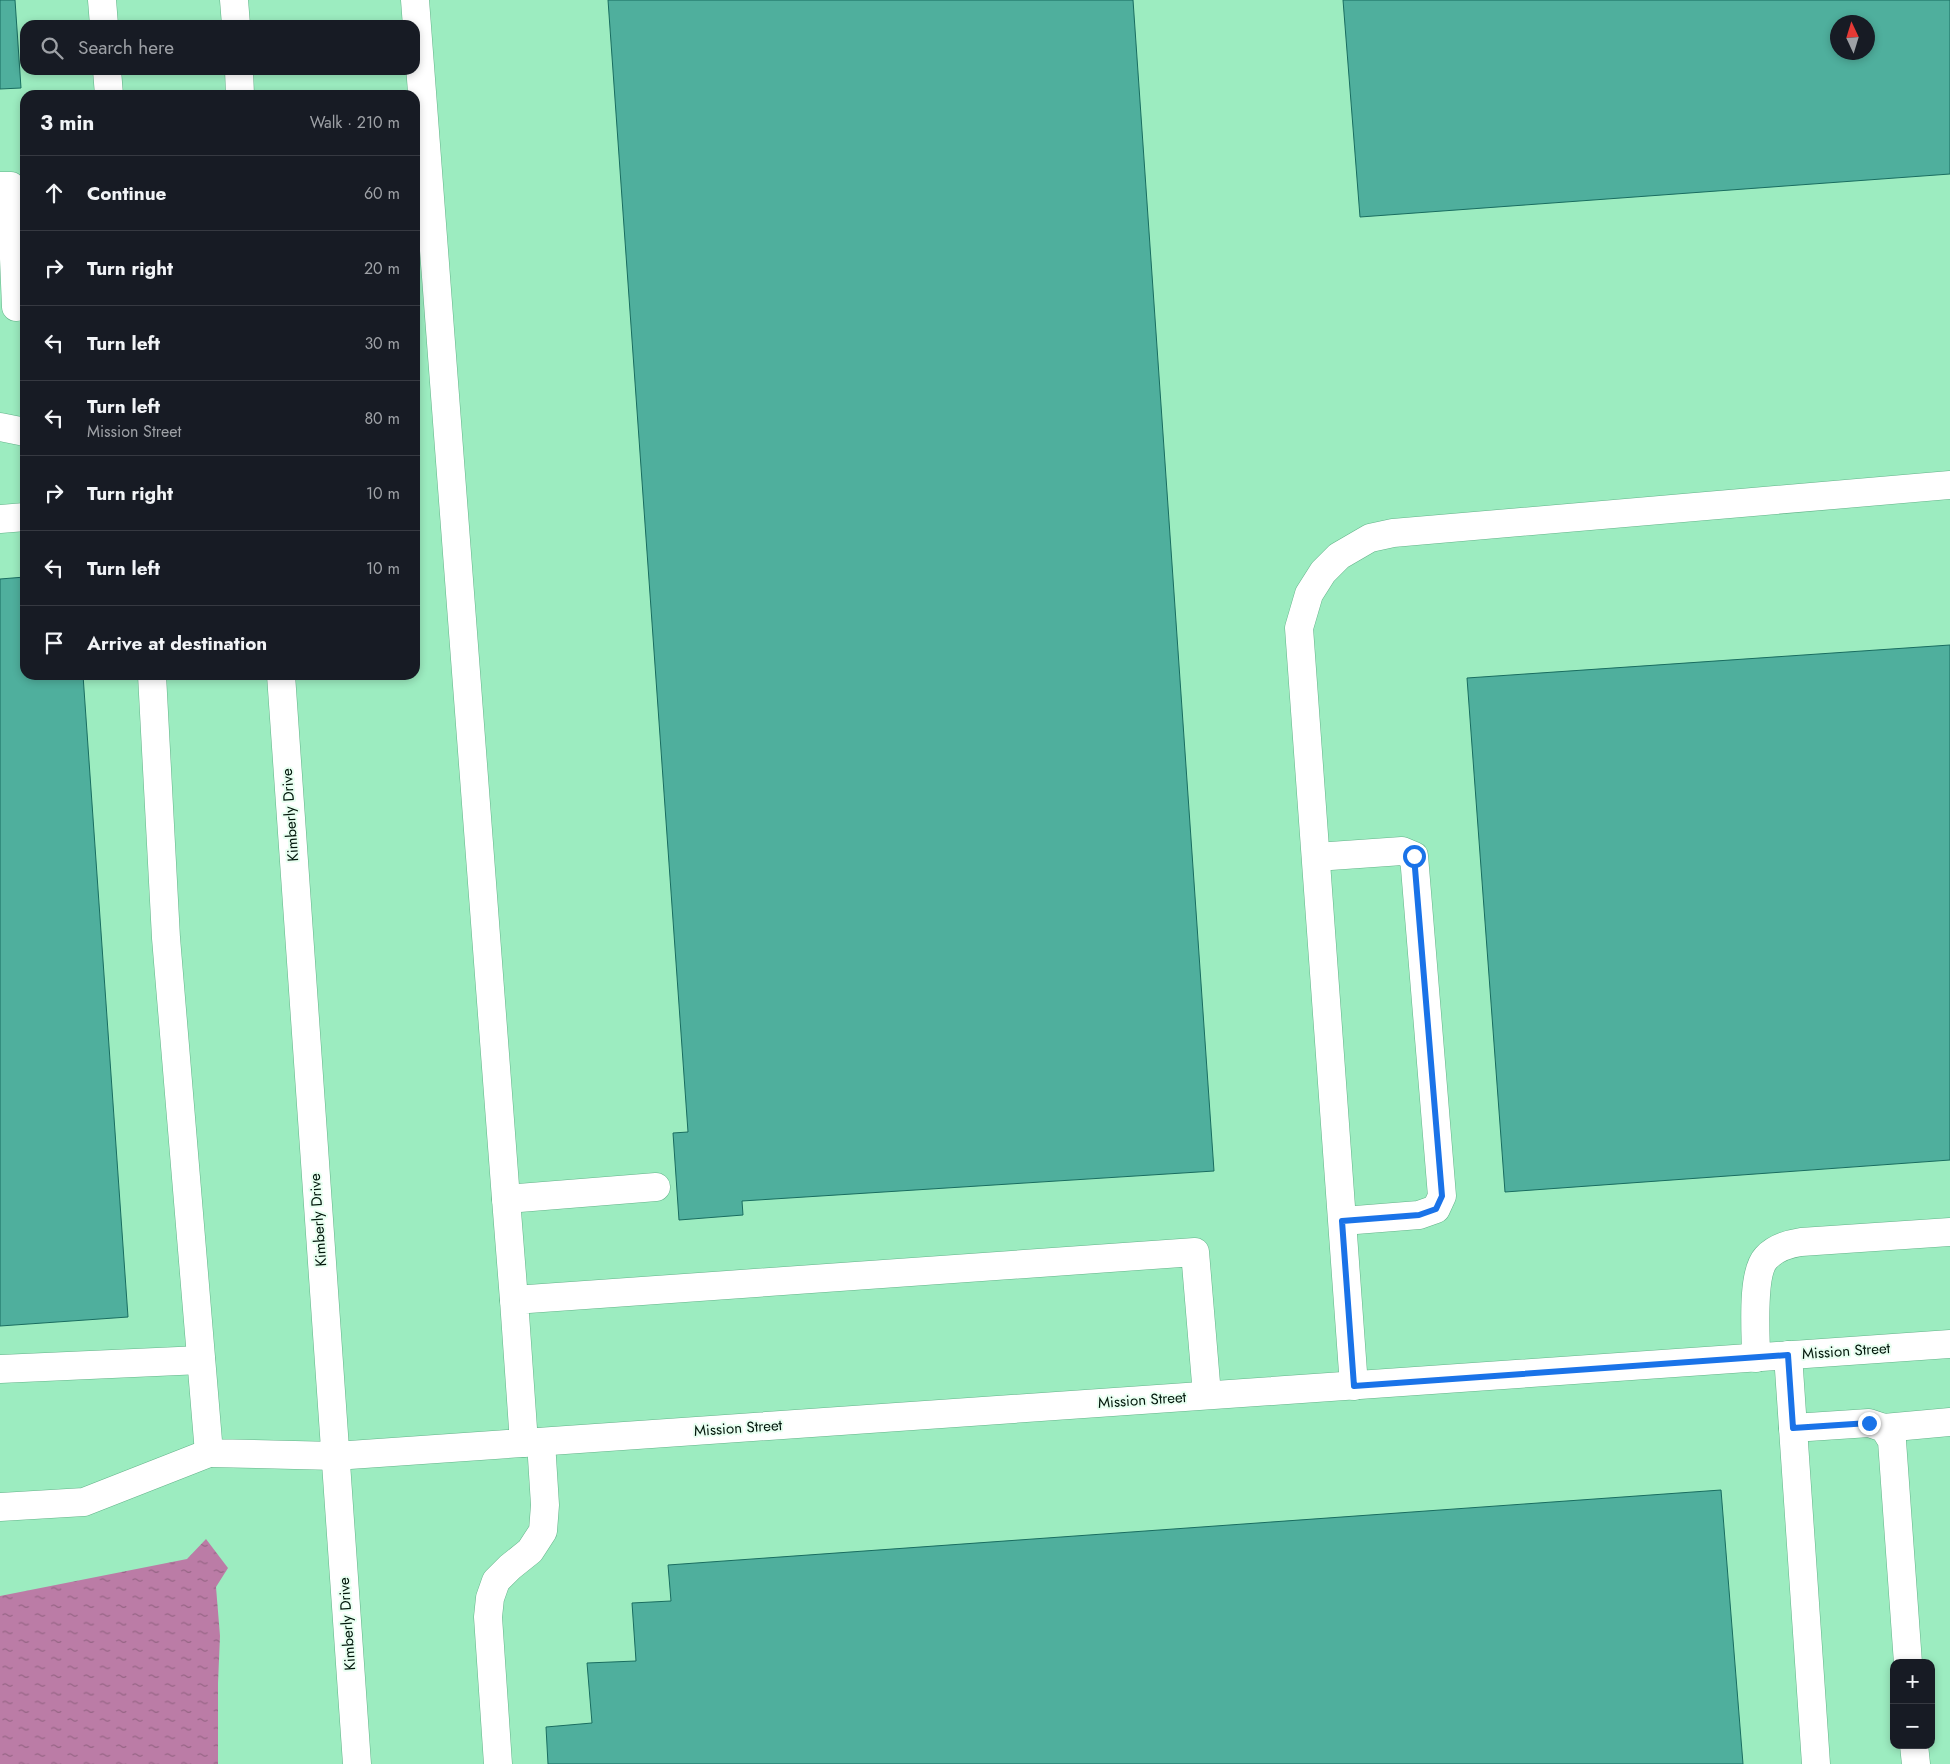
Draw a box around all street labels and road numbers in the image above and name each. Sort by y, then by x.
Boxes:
street label: Kimberly Drive [276,767,304,862]
street label: Kimberly Drive [304,1172,332,1267]
street label: Mission Street [1801,1337,1891,1365]
street label: Mission Street [1097,1386,1187,1414]
street label: Mission Street [693,1414,783,1442]
street label: Kimberly Drive [333,1576,361,1671]

